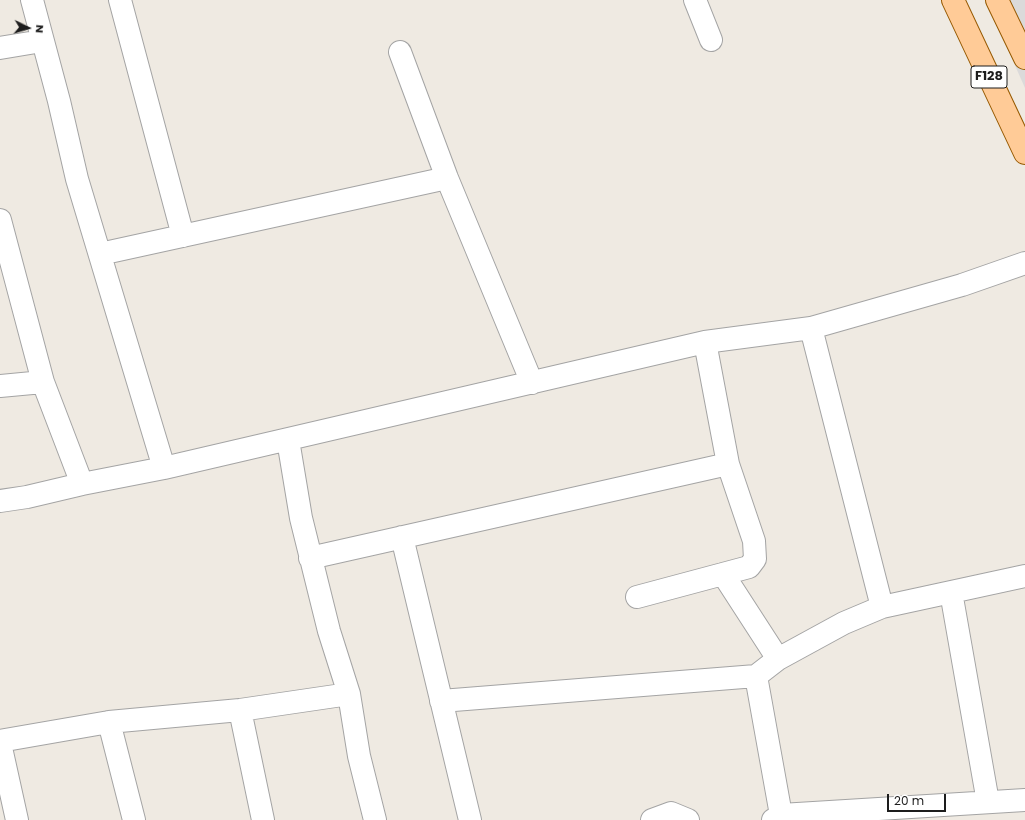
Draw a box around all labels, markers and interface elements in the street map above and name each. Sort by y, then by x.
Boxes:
north arrow [8,8,48,48]
text: N [32,24,48,34]
road number: F128 [971,66,1007,88]
scale bar [889,786,948,812]
text: 20 m [894,792,924,809]

